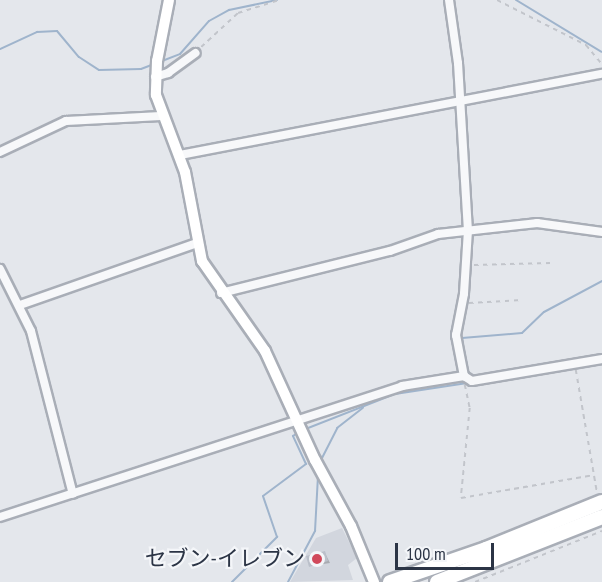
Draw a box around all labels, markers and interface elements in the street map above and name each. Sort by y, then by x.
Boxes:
scale bar [398,531,497,569]
text: 100 m [406,542,446,565]
place label: セブン-イレブン [145,546,305,572]
marker: セブン-イレブン [310,552,324,566]

